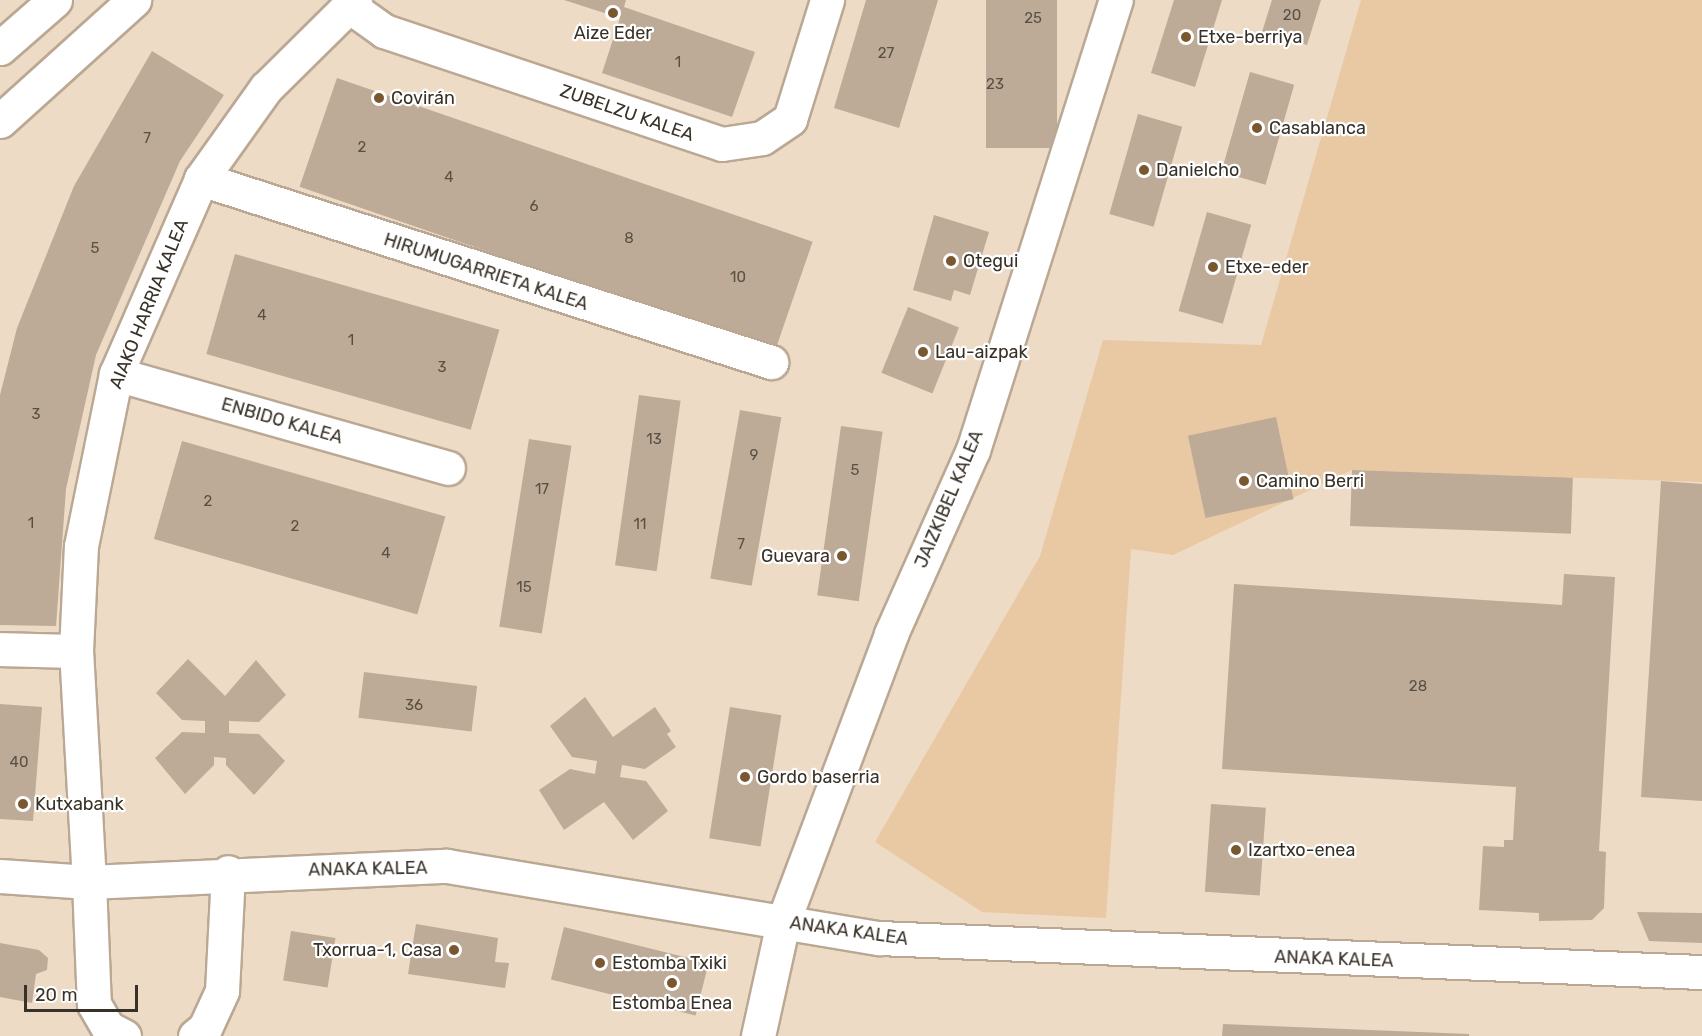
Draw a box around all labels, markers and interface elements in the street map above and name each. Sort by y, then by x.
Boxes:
marker: Aize Eder [606,6,620,20]
house number: 20 [1283,7,1301,25]
house number: 25 [1024,10,1042,28]
place label: Aize Eder [574,22,652,44]
place label: Etxe-berriya [1198,26,1302,48]
marker: Etxe-berriya [1179,30,1193,44]
house number: 27 [878,45,894,63]
house number: 1 [675,54,681,72]
house number: 23 [986,76,1004,94]
street label: ZUBELZU KALEA [557,80,697,146]
place label: Covirán [391,87,455,109]
marker: Covirán [372,91,386,105]
place label: Casablanca [1269,117,1366,139]
marker: Casablanca [1250,121,1264,135]
house number: 7 [143,130,151,148]
house number: 2 [358,139,366,157]
place label: Danielcho [1156,159,1239,181]
marker: Danielcho [1137,163,1151,177]
house number: 4 [444,169,454,187]
house number: 6 [529,198,539,216]
street label: AIAKO HARRIA KALEA [105,216,193,392]
street label: HIRUMUGARRIETA KALEA [381,229,591,315]
house number: 8 [624,230,634,248]
house number: 5 [91,240,99,258]
place label: Otegui [963,250,1018,272]
marker: Otegui [944,254,958,268]
place label: Etxe-eder [1225,256,1309,278]
marker: Etxe-eder [1206,260,1220,274]
house number: 10 [730,269,746,287]
house number: 4 [257,307,267,325]
house number: 1 [348,332,354,350]
place label: Lau-aizpak [935,341,1028,363]
marker: Lau-aizpak [916,345,930,359]
house number: 3 [437,359,447,377]
street label: ENBIDO KALEA [219,393,345,449]
house number: 3 [31,406,41,424]
street label: JAIZKIBEL KALEA [910,427,988,571]
house number: 13 [646,431,662,449]
house number: 9 [750,447,758,465]
house number: 5 [851,462,859,480]
place label: Camino Berri [1256,470,1364,492]
marker: Camino Berri [1237,474,1251,488]
house number: 17 [535,481,549,499]
house number: 2 [204,493,212,511]
house number: 1 [28,515,34,533]
house number: 11 [634,516,646,534]
house number: 2 [291,518,299,536]
house number: 7 [737,536,745,554]
house number: 4 [381,545,391,563]
place label: Guevara [761,545,830,567]
marker: Guevara [835,549,849,563]
house number: 15 [516,579,532,597]
house number: 28 [1409,678,1427,696]
house number: 36 [405,697,423,715]
house number: 40 [10,754,28,772]
place label: Gordo baserria [757,766,880,788]
marker: Gordo baserria [738,770,752,784]
place label: Kutxabank [35,793,124,815]
marker: Kutxabank [16,797,30,811]
place label: Izartxo-enea [1248,839,1355,861]
marker: Izartxo-enea [1229,843,1243,857]
street label: ANAKA KALEA [308,857,428,881]
street label: ANAKA KALEA [788,912,910,950]
place label: Txorrua-1, Casa [313,939,442,961]
marker: Txorrua-1, Casa [447,943,461,957]
street label: ANAKA KALEA [1274,946,1394,972]
place label: Estomba Txiki [612,952,727,974]
marker: Estomba Txiki [593,956,607,970]
scale bar [27,973,141,1011]
marker: Estomba Enea [665,976,679,990]
text: 20 m [35,984,77,1006]
place label: Estomba Enea [612,992,732,1014]

